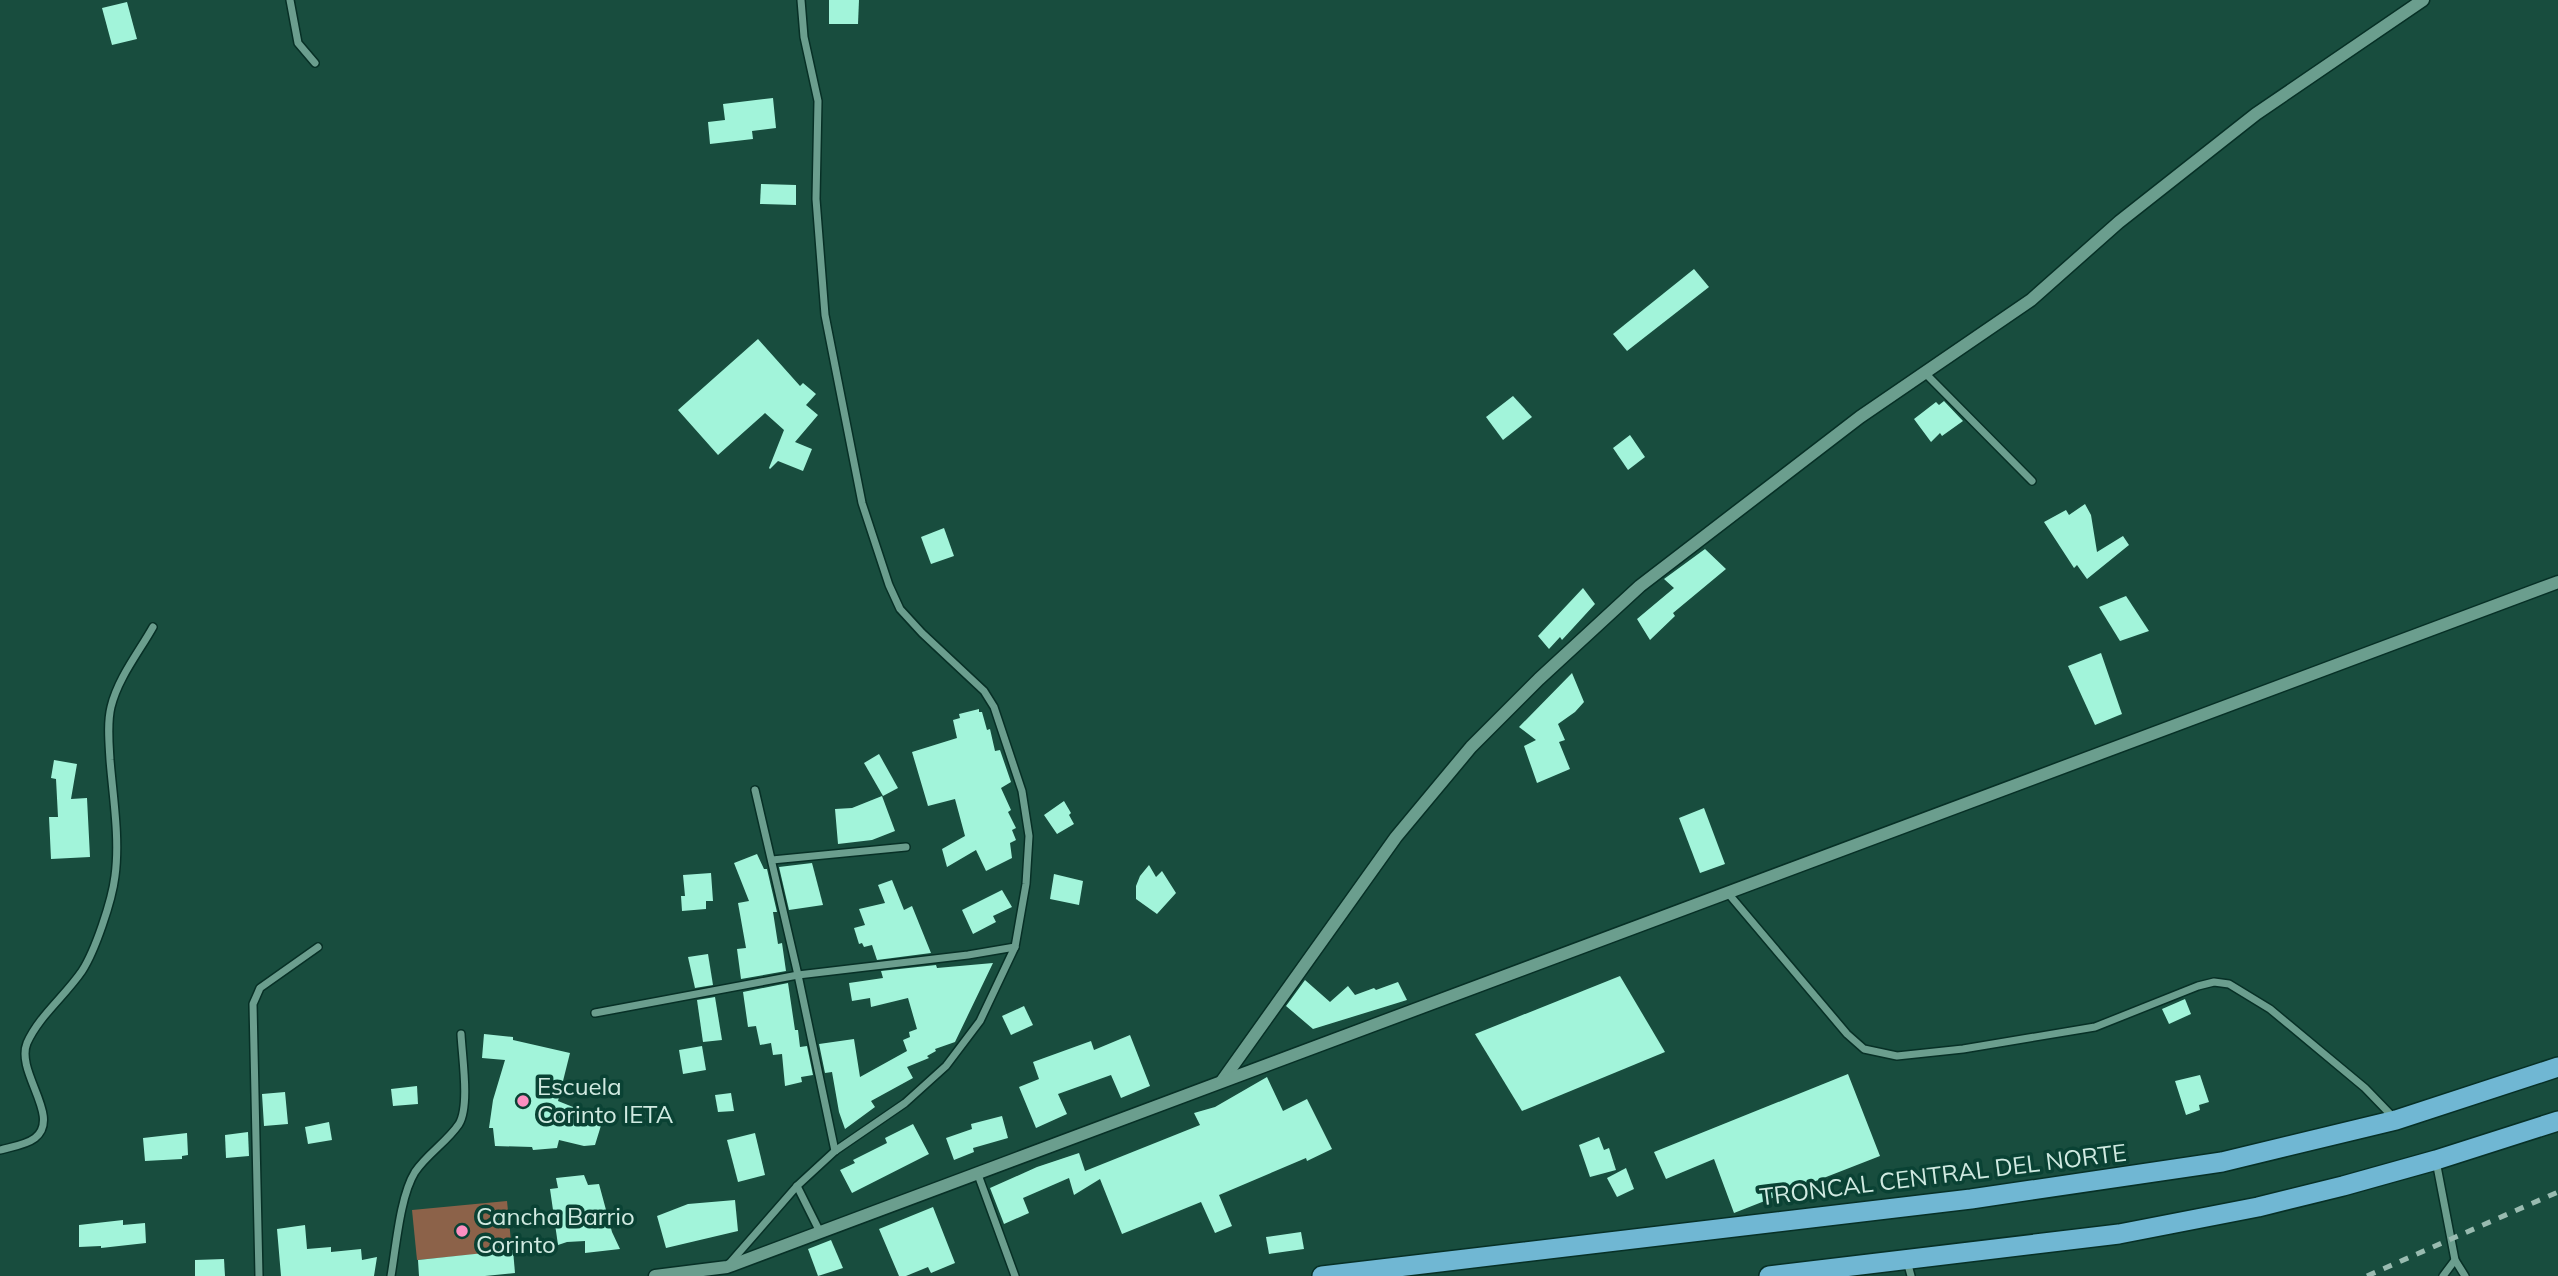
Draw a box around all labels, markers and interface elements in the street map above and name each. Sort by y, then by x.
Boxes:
place label: Escuela Corinto IETA [537,1071,674,1129]
marker: Escuela Corinto IETA [515,1093,531,1109]
street label: TRONCAL CENTRAL DEL NORTE [1758,1137,2128,1211]
place label: Cancha Barrio Corinto [476,1201,635,1259]
marker: Cancha Barrio Corinto [454,1223,470,1239]

